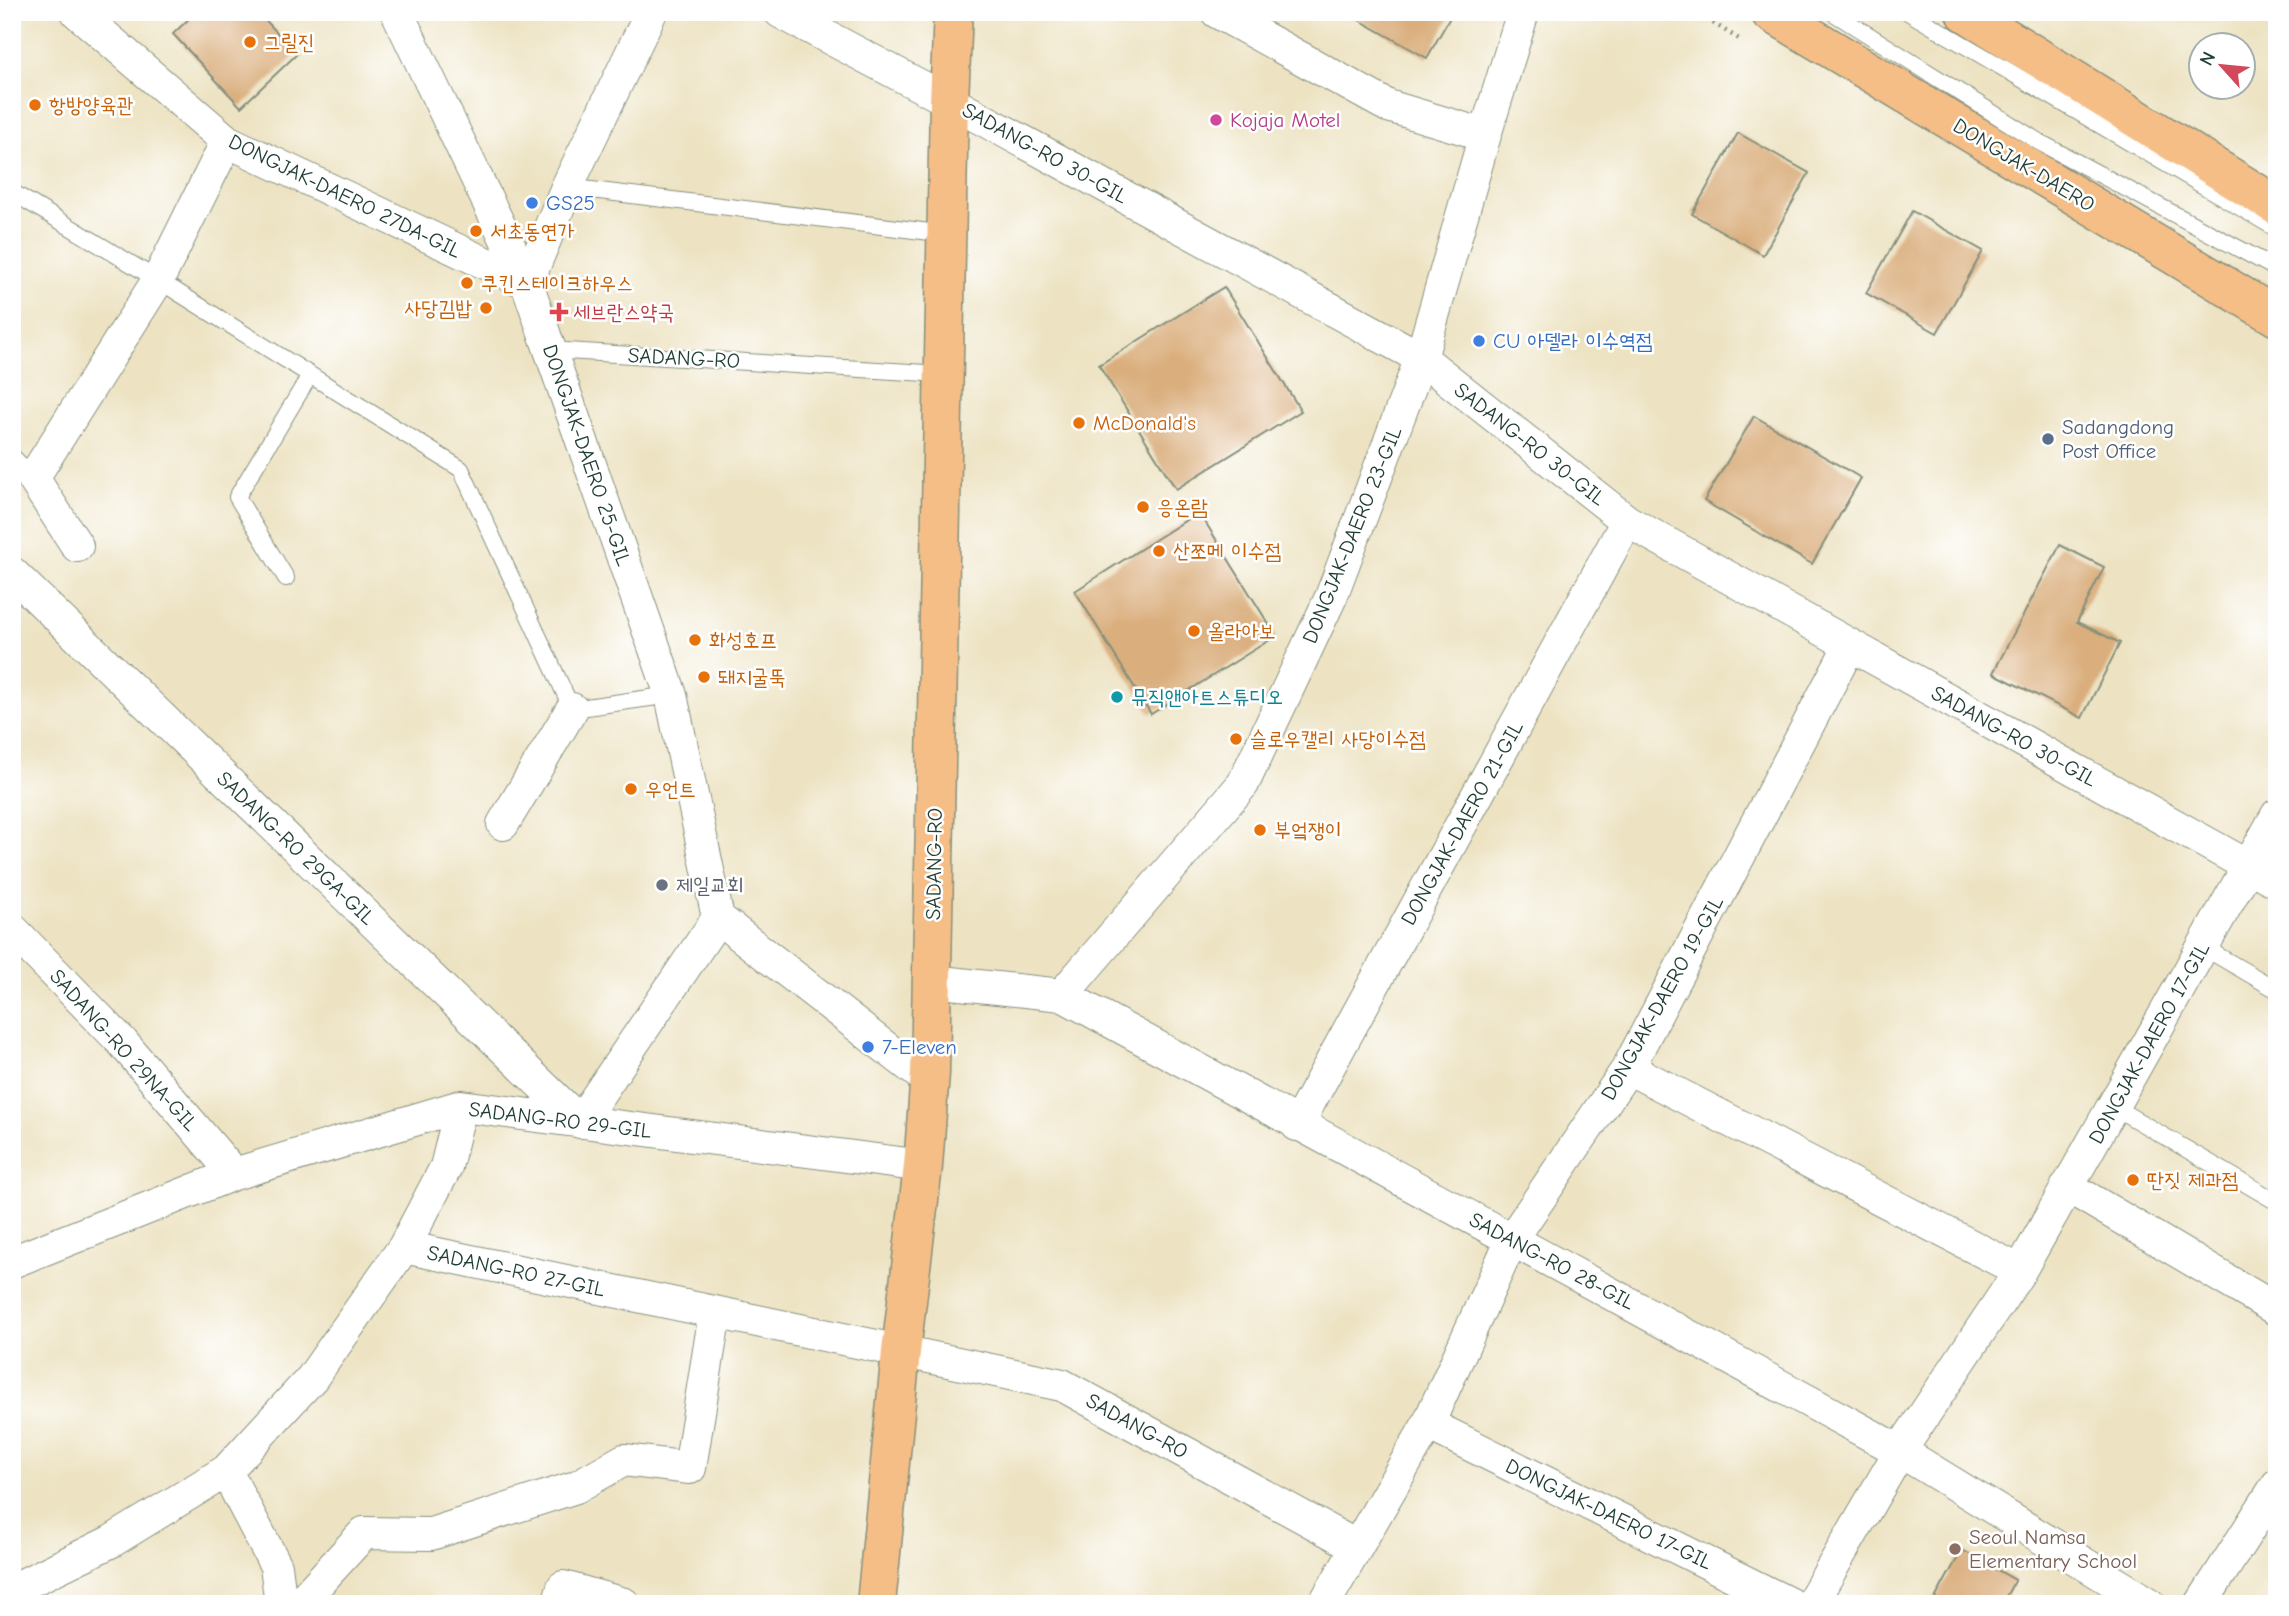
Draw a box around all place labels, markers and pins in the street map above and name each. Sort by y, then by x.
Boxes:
place label: 그릴진 [264,30,315,54]
marker: 그릴진 [242,34,258,50]
place label: 항방양육관 [49,93,134,117]
marker: 항방양육관 [27,97,43,113]
place label: Kojaja Motel [1230,108,1340,132]
marker: Kojaja Motel [1208,112,1224,128]
place label: GS25 [546,191,595,215]
marker: GS25 [524,195,540,211]
place label: 서초동연가 [490,219,575,243]
marker: 서초동연가 [468,223,484,239]
place label: 쿠킨스테이크하우스 [481,271,633,295]
marker: 쿠킨스테이크하우스 [459,275,475,291]
place label: 사당김밥 [404,296,472,320]
marker: 사당김밥 [478,300,494,316]
place label: 세브란스약국 [573,300,674,324]
marker: 세브란스약국 [551,304,567,320]
place label: CU 아델라 이수역점 [1493,329,1653,353]
marker: CU 아델라 이수역점 [1471,333,1487,349]
place label: McDonald's [1093,411,1196,435]
marker: McDonald's [1071,415,1087,431]
place label: Sadangdong Post Office [2062,415,2174,463]
marker: Sadangdong Post Office [2040,431,2056,447]
place label: 응온람 [1157,495,1208,519]
marker: 응온람 [1135,499,1151,515]
place label: 산쪼메 이수점 [1173,539,1281,563]
marker: 산쪼메 이수점 [1151,543,1167,559]
place label: 올라아보 [1208,619,1276,643]
marker: 올라아보 [1186,623,1202,639]
place label: 화성호프 [709,628,777,652]
marker: 화성호프 [687,632,703,648]
place label: 돼지굴뚝 [718,665,786,689]
marker: 돼지굴뚝 [696,669,712,685]
place label: 뮤직앤아트스튜디오 [1131,685,1283,709]
marker: 뮤직앤아트스튜디오 [1109,689,1125,705]
place label: 슬로우캘리 사당이수점 [1250,727,1426,751]
marker: 슬로우캘리 사당이수점 [1228,731,1244,747]
place label: 우언트 [645,777,696,801]
marker: 우언트 [623,781,639,797]
place label: 부엌쟁이 [1274,818,1342,842]
marker: 부엌쟁이 [1252,822,1268,838]
place label: 제일교회 [676,873,744,897]
marker: 제일교회 [654,877,670,893]
place label: 7-Eleven [882,1035,957,1059]
marker: 7-Eleven [860,1039,876,1055]
place label: 딴짓 제과점 [2147,1168,2239,1192]
marker: 딴짓 제과점 [2125,1172,2141,1188]
place label: Seoul Namsa Elementary School [1969,1525,2137,1573]
marker: Seoul Namsa Elementary School [1947,1541,1963,1557]

